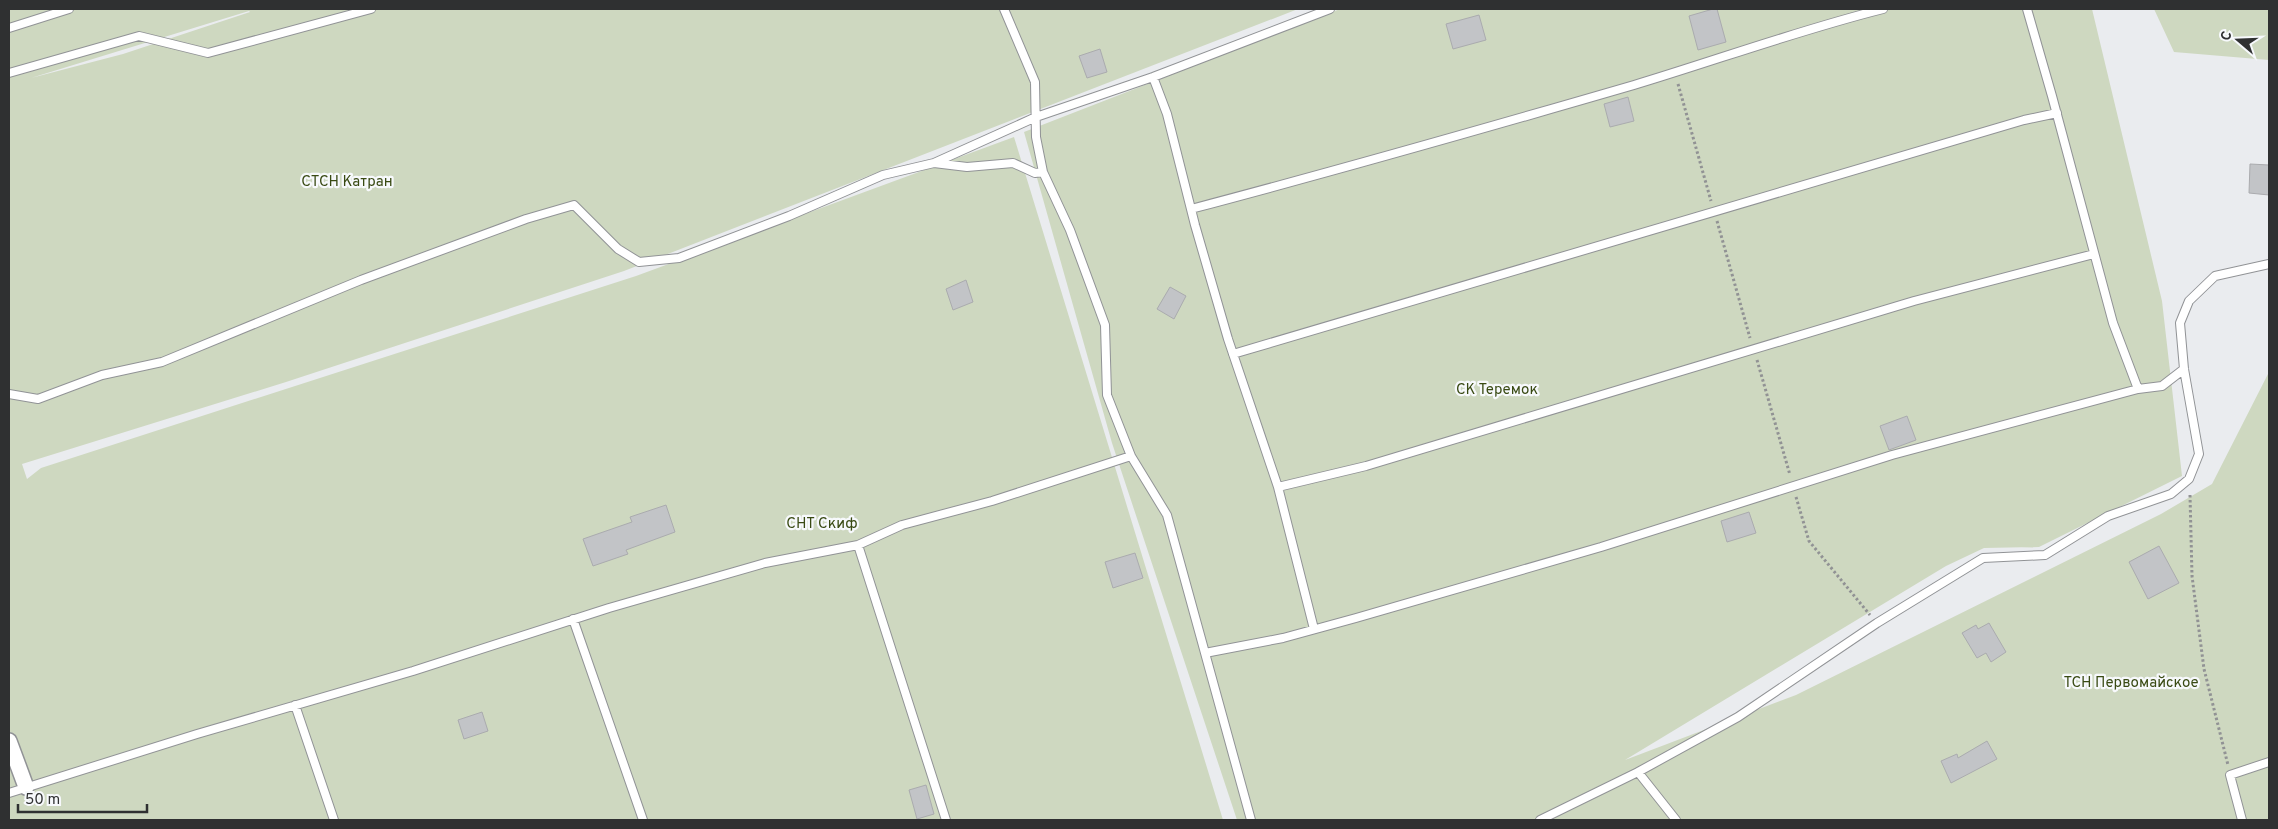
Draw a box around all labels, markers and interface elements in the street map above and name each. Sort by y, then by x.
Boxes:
north arrow [2213,15,2263,65]
text: С [2218,29,2237,43]
park label: СТСН Катран [301,173,393,192]
park label: СК Теремок [1456,381,1538,400]
park label: СНТ Скиф [786,515,858,534]
park label: ТСН Первомайское [2063,674,2199,693]
scale bar [18,782,146,814]
text: 50 m [25,791,60,810]

